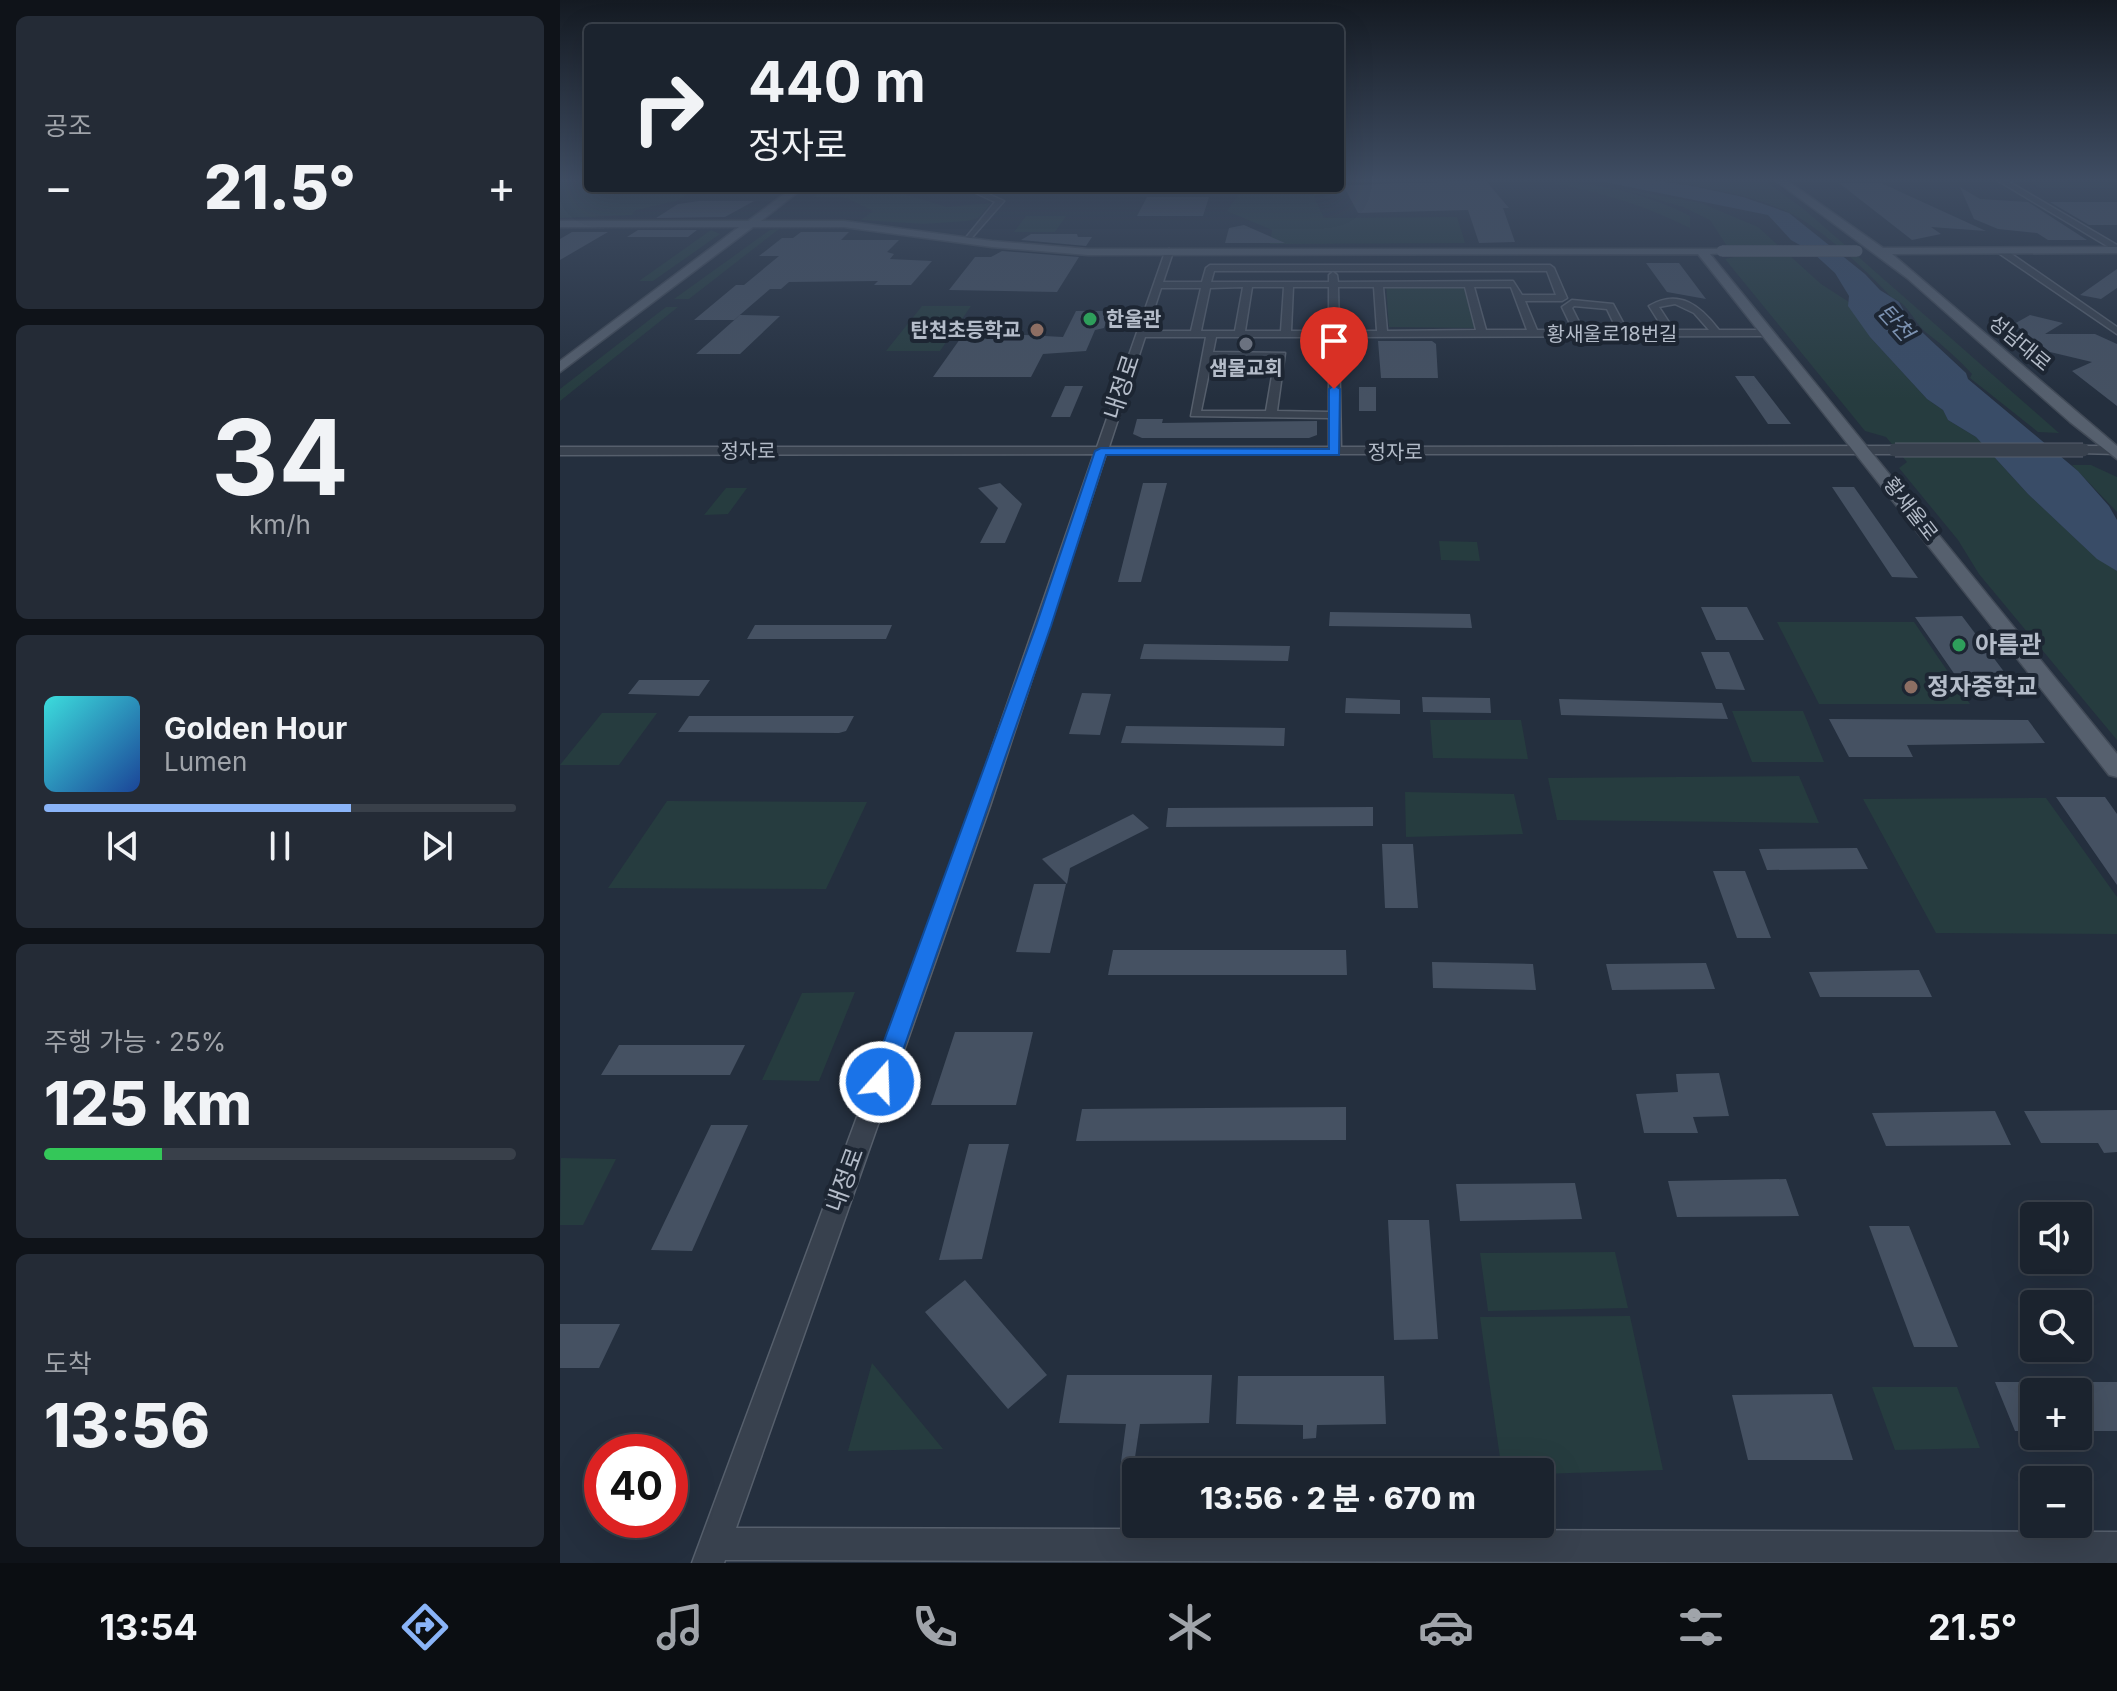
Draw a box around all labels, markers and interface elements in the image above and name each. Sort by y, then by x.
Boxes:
text: 440 m [748,48,926,116]
icon: right [616,56,720,160]
text: 공조 [44,110,92,141]
text: 정자로 [748,123,847,167]
text: 21.5° [204,151,356,223]
text: − [44,160,73,214]
text: + [487,160,516,214]
water label: 탄천 [1873,298,1921,348]
place label: 한울관 [1106,307,1162,331]
pin [1300,307,1368,389]
marker: 한울관 [1081,310,1099,328]
street label: 성남대로 [1984,310,2056,376]
place label: 탄천초등학교 [911,318,1021,342]
icon: arrive [1312,319,1356,363]
marker: 탄천초등학교 [1028,321,1046,339]
street label: 황새울로18번길 [1547,322,1677,346]
marker: 샘물교회 [1237,335,1255,353]
street label: 내정로 [1097,351,1146,423]
place label: 샘물교회 [1209,356,1283,380]
text: 34 [211,394,349,520]
street label: 정자로 [720,439,776,463]
street label: 정자로 [1367,440,1423,464]
street label: 황새울로 [1879,473,1943,545]
text: km/h [249,509,311,540]
place label: 아름관 [1975,630,2041,659]
marker: 아름관 [1950,636,1968,654]
place label: 정자중학교 [1927,672,2037,701]
marker: 정자중학교 [1902,678,1920,696]
text: Golden Hour [164,710,347,746]
text: Lumen [164,746,247,777]
icon: previous [101,824,145,868]
icon: pause [258,824,302,868]
icon: next [415,824,459,868]
text: 주행 가능 · 25% [44,1026,226,1057]
position arrow [838,1040,922,1124]
text: 125 km [44,1067,252,1139]
street label: 내정로 [820,1144,869,1216]
map controls [2020,1202,2092,1538]
button: sound [2020,1202,2092,1274]
button: search [2020,1290,2092,1362]
text: 도착 [44,1348,92,1379]
button: + [2020,1378,2092,1450]
text: 13:56 [44,1389,210,1461]
speed limit sign: 40 [584,1434,688,1538]
button: − [2020,1466,2092,1538]
text: 13:56 · 2 분 · 670 m [1200,1480,1476,1516]
icon: directions [397,1599,453,1655]
icon: music [652,1599,708,1655]
icon: phone [907,1599,963,1655]
icon: climate [1162,1599,1218,1655]
icon: car [1418,1599,1474,1655]
icon: filters [1673,1599,1729,1655]
text: 13:54 [100,1605,198,1649]
text: 21.5° [1928,1605,2017,1649]

